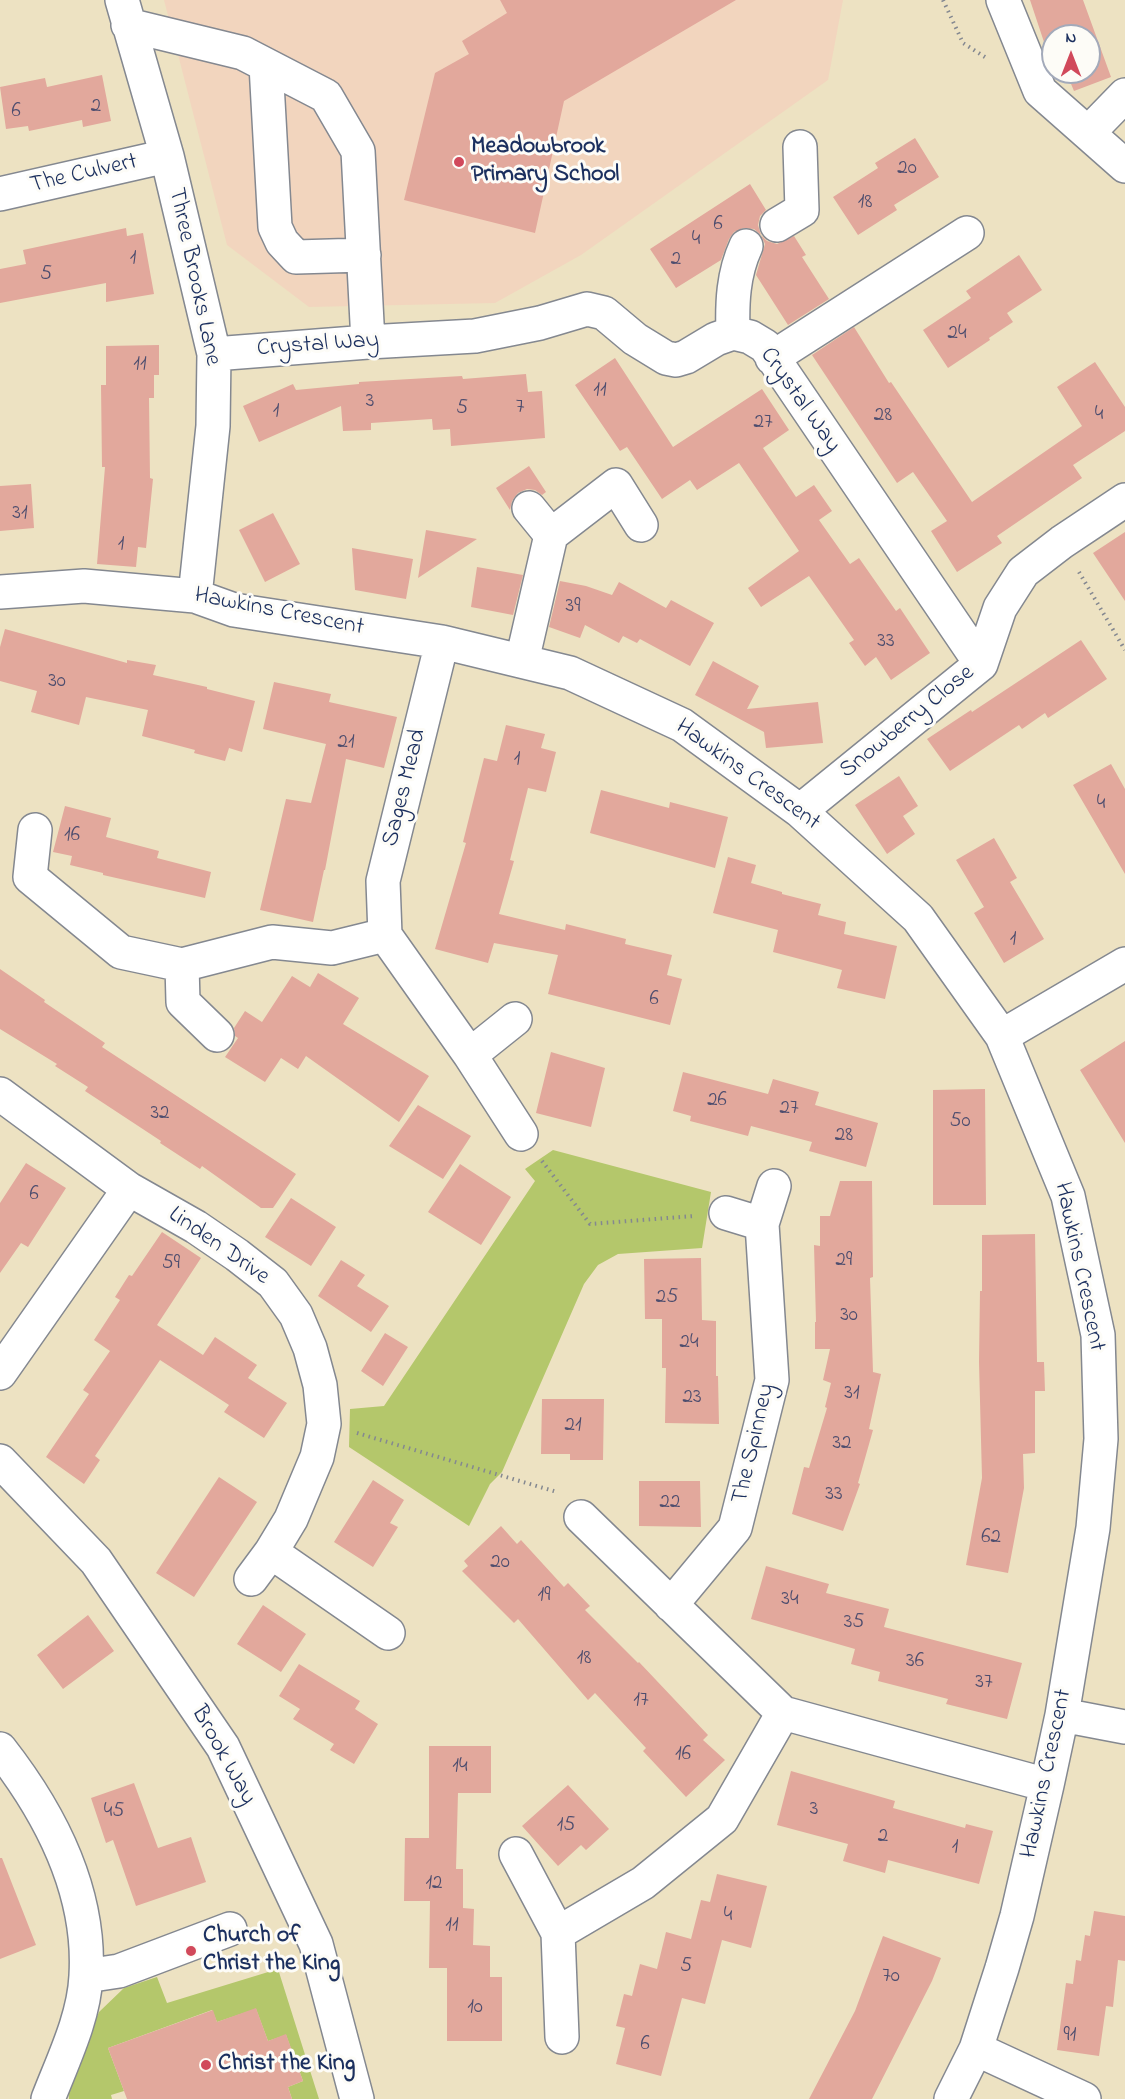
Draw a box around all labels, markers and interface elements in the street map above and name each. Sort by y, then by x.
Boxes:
north arrow [1041,24,1101,84]
text: N [1066,26,1076,50]
house number: 2 [91,95,101,121]
house number: 6 [11,100,21,126]
place label: Meadowbrook Primary School [471,134,619,190]
street label: The Culvert [28,149,140,201]
marker: Meadowbrook Primary School [452,155,466,169]
house number: 20 [897,157,917,183]
street label: Three Brooks Lane [160,185,226,369]
house number: 18 [858,191,872,217]
house number: 6 [713,213,723,239]
house number: 4 [692,228,700,254]
house number: 1 [130,247,136,273]
house number: 2 [671,248,681,274]
house number: 5 [40,263,52,289]
house number: 24 [947,322,967,348]
street label: Crystal Way [256,327,380,365]
street label: Crystal Way [752,343,846,459]
house number: 11 [133,353,147,379]
house number: 11 [593,379,607,405]
house number: 3 [366,390,374,416]
house number: 7 [516,396,524,422]
house number: 5 [456,397,468,423]
house number: 1 [273,400,279,426]
house number: 4 [1095,403,1103,429]
house number: 28 [874,404,892,430]
house number: 27 [753,411,773,437]
house number: 31 [12,502,28,528]
house number: 1 [118,533,124,559]
street label: Hawkins Crescent [192,582,366,644]
house number: 39 [566,595,580,621]
house number: 33 [877,630,895,656]
street label: Snowberry Close [835,660,981,786]
house number: 30 [48,670,66,696]
street label: Hawkins Crescent [669,714,825,838]
street label: Sages Mead [378,726,434,850]
house number: 21 [337,731,355,757]
house number: 1 [514,748,520,774]
house number: 4 [1097,792,1105,818]
house number: 16 [64,824,80,850]
house number: 1 [1010,928,1016,954]
house number: 6 [649,988,659,1014]
house number: 26 [707,1089,727,1115]
house number: 27 [779,1097,799,1123]
house number: 32 [150,1102,170,1128]
house number: 50 [949,1110,971,1136]
house number: 28 [835,1124,853,1150]
street label: Hawkins Crescent [1046,1180,1110,1354]
house number: 6 [29,1183,39,1209]
street label: Linden Drive [162,1202,274,1292]
house number: 29 [836,1249,852,1275]
house number: 59 [162,1252,180,1278]
house number: 25 [656,1286,678,1312]
house number: 30 [840,1304,858,1330]
house number: 24 [679,1331,699,1357]
street label: The Spinney [727,1381,783,1507]
house number: 31 [844,1382,860,1408]
house number: 23 [682,1386,702,1412]
house number: 21 [564,1414,582,1440]
house number: 32 [832,1432,852,1458]
house number: 33 [825,1483,843,1509]
house number: 22 [660,1491,680,1517]
house number: 62 [981,1526,1001,1552]
house number: 20 [490,1551,510,1577]
house number: 19 [538,1584,550,1610]
house number: 34 [781,1588,799,1614]
house number: 35 [844,1611,864,1637]
house number: 18 [577,1647,591,1673]
house number: 36 [906,1650,924,1676]
house number: 37 [975,1671,993,1697]
street label: Hawkins Crescent [1016,1687,1080,1861]
house number: 17 [633,1689,649,1715]
street label: Brook Way [183,1701,261,1811]
house number: 16 [675,1743,691,1769]
house number: 14 [452,1755,468,1781]
house number: 3 [810,1798,818,1824]
house number: 45 [104,1800,124,1826]
house number: 15 [557,1814,575,1840]
house number: 2 [878,1825,888,1851]
house number: 1 [952,1836,958,1862]
house number: 12 [425,1872,443,1898]
house number: 4 [724,1904,732,1930]
house number: 11 [445,1914,459,1940]
place label: Church of Christ the King [203,1923,340,1979]
marker: Church of Christ the King [184,1944,198,1958]
house number: 5 [680,1955,692,1981]
house number: 70 [882,1965,900,1991]
house number: 10 [467,1996,483,2022]
house number: 91 [1064,2024,1076,2050]
house number: 6 [640,2033,650,2059]
place label: Christ the King [218,2051,355,2079]
marker: Christ the King [199,2058,213,2072]

